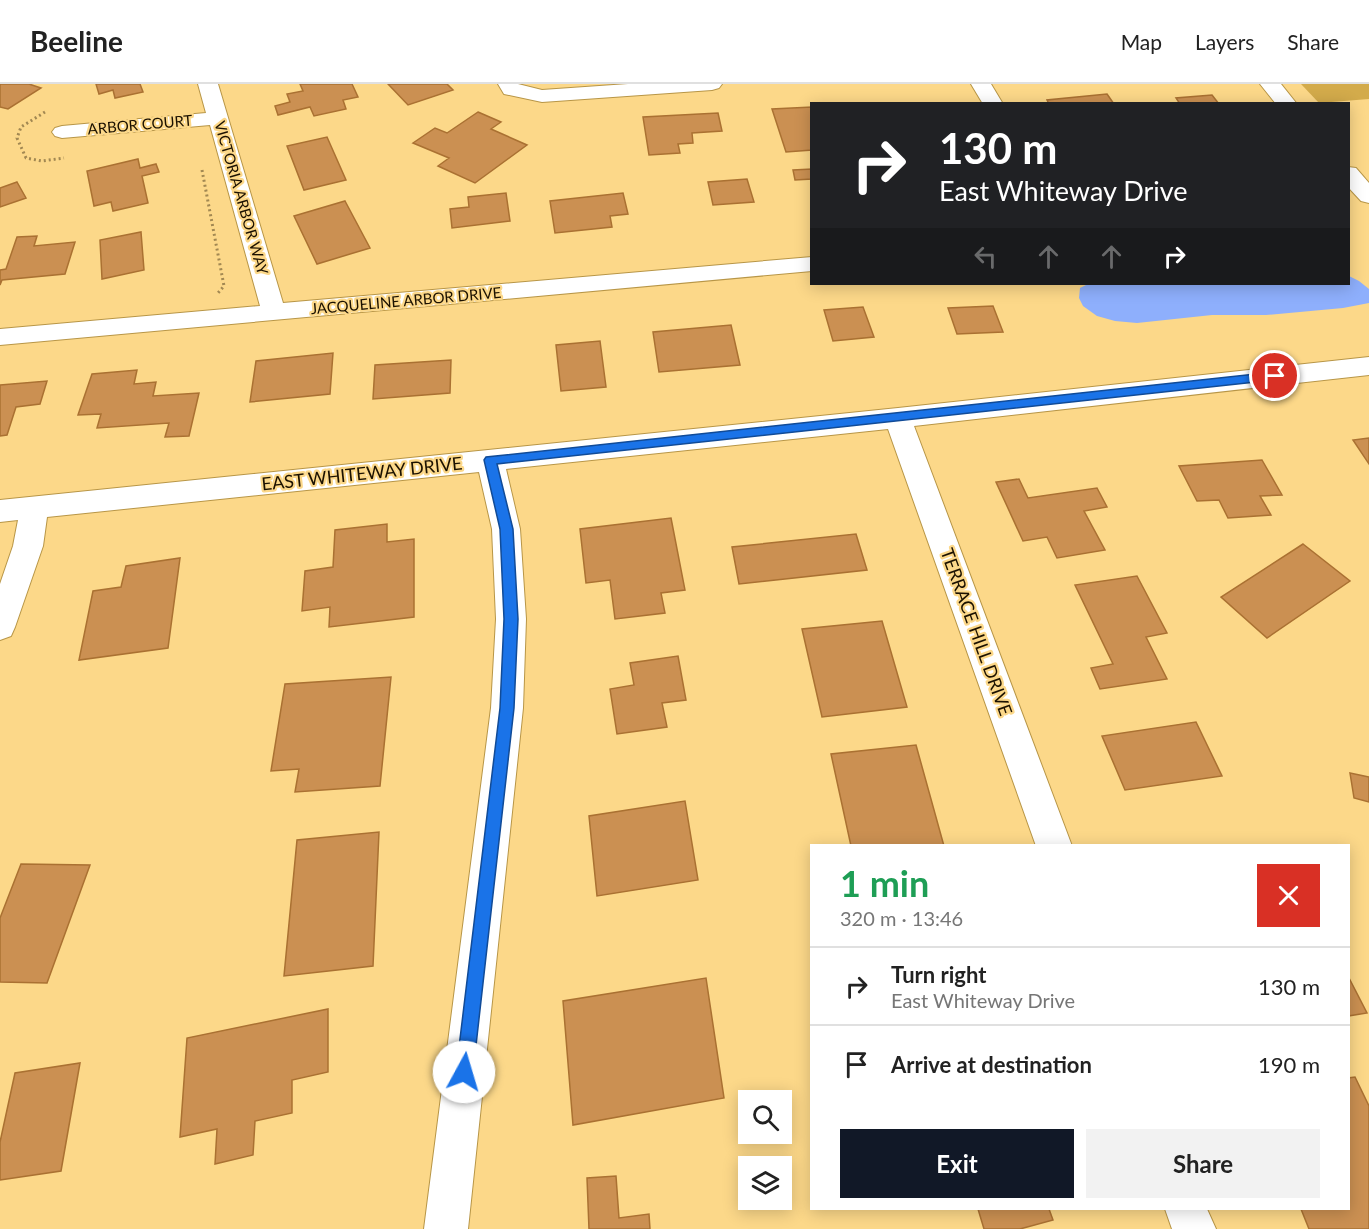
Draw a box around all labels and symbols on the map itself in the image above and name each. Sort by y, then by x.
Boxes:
street label: ARBOR COURT [87,110,193,138]
street label: VICTORIA ARBOR WAY [211,119,273,277]
street label: JACQUELINE ARBOR DRIVE [310,283,502,317]
pin [1249,350,1300,401]
street label: EAST WHITEWAY DRIVE [260,452,463,494]
street label: TERRACE HILL DRIVE [936,545,1017,718]
position arrow [432,1040,496,1104]

